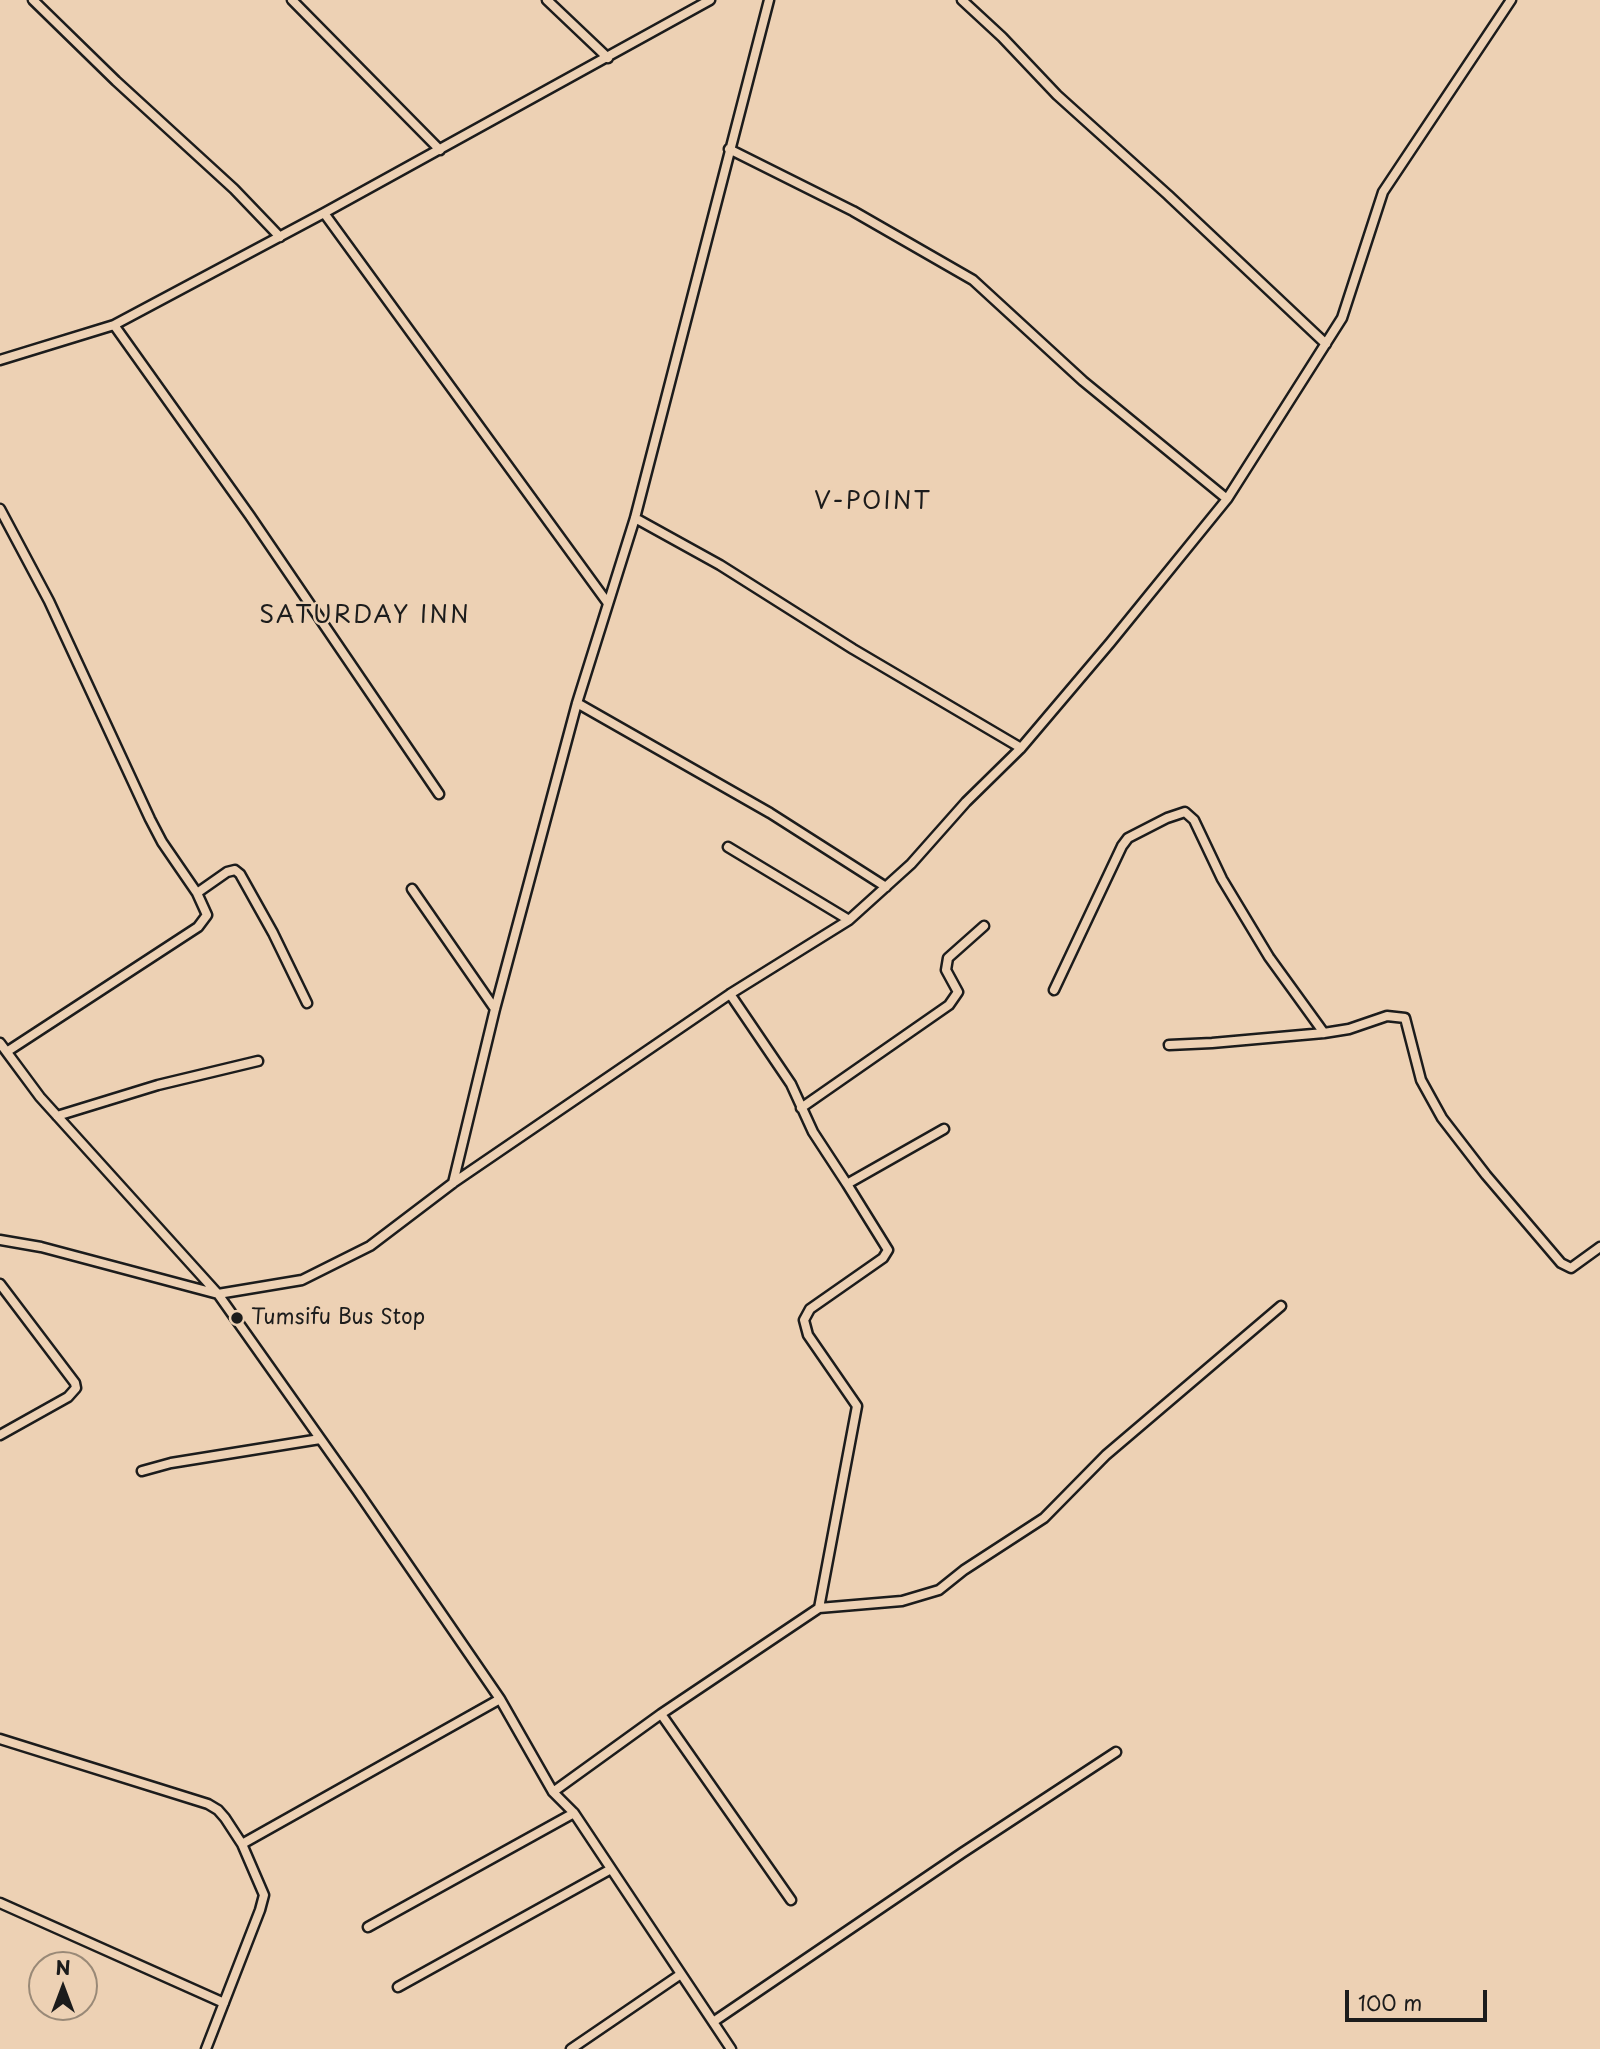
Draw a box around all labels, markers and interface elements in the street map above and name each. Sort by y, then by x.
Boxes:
district label: V-POINT [815,488,931,516]
district label: SATURDAY INN [263,602,467,630]
place label: Tumsifu Bus Stop [251,1305,425,1331]
marker: Tumsifu Bus Stop [229,1310,245,1326]
north arrow [28,1951,98,2021]
text: N [55,1953,71,1981]
scale bar [1348,1976,1490,2020]
text: 100 m [1358,1986,1422,2018]

